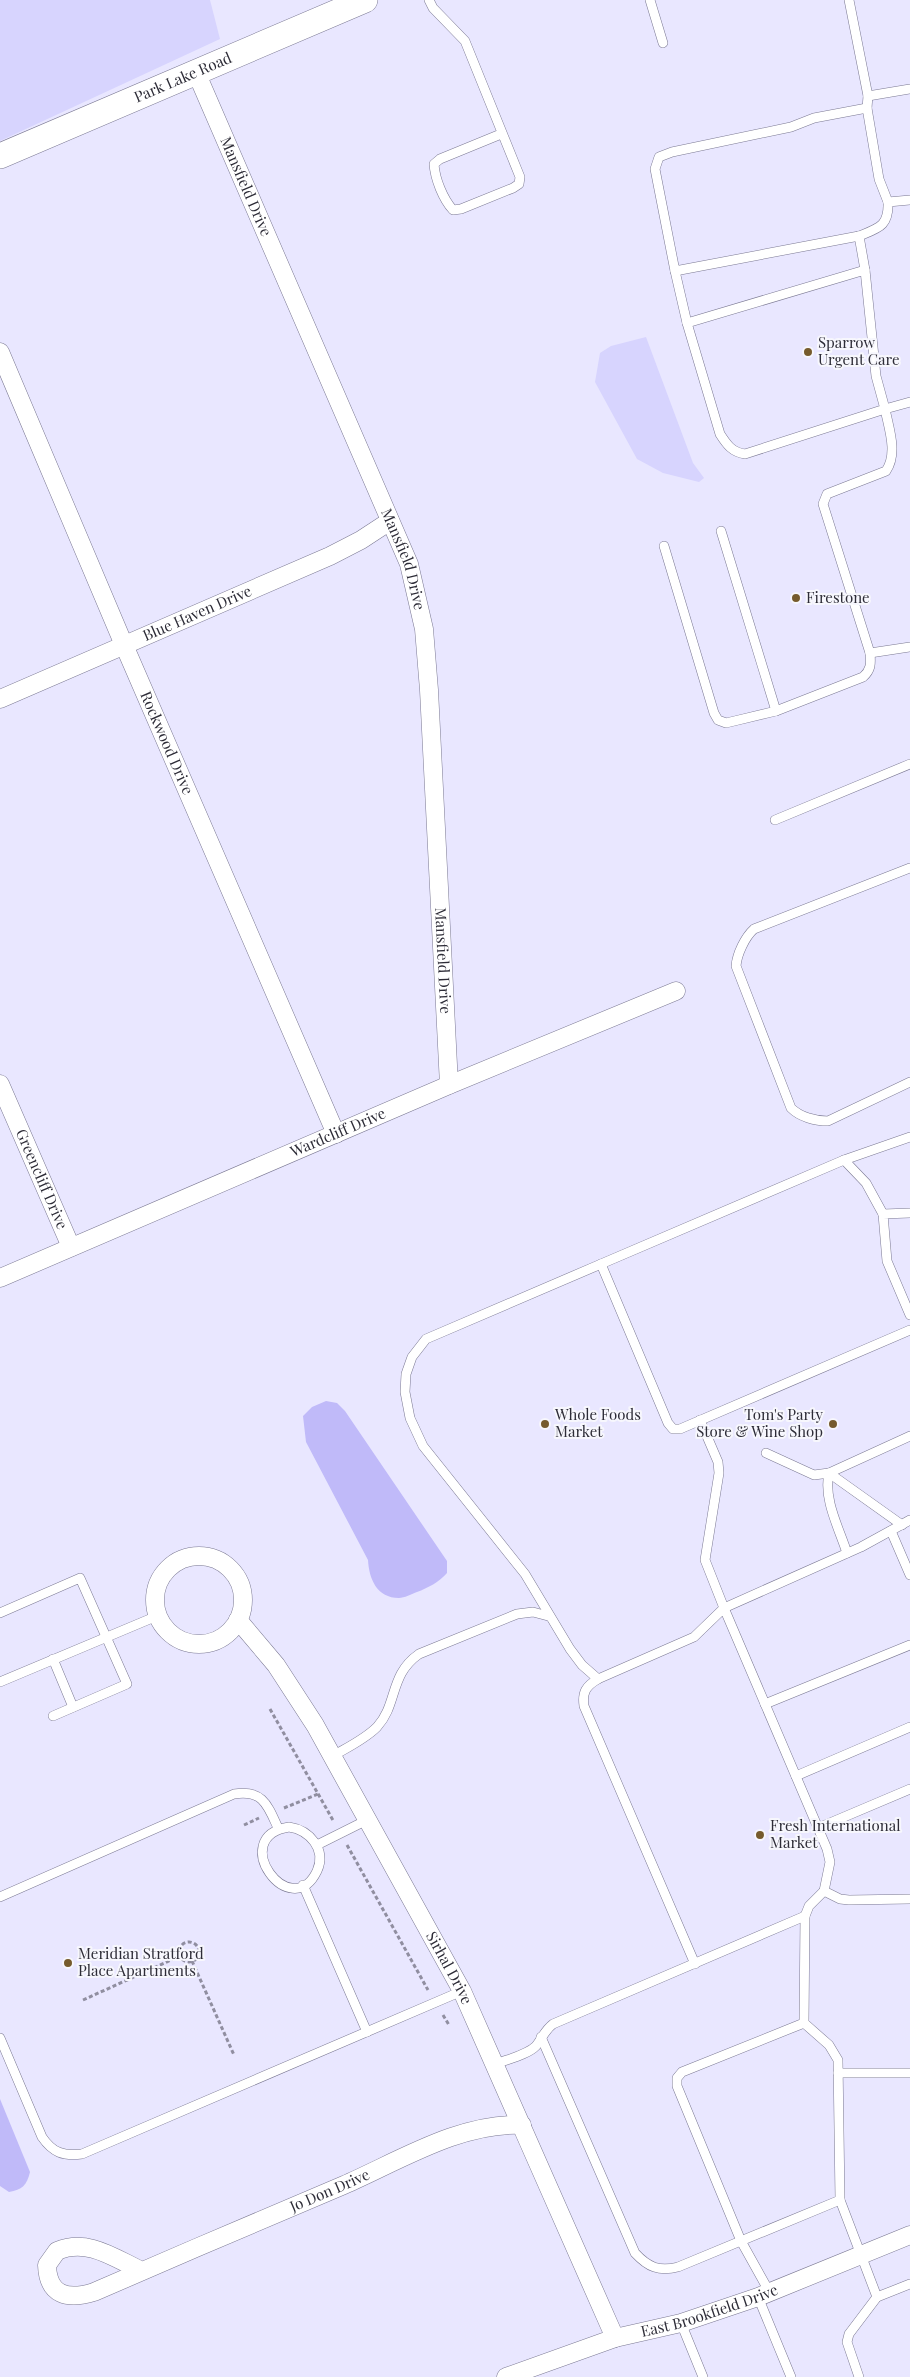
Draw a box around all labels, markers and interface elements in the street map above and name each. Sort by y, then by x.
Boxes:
street label: Park Lake Road [131,47,235,107]
street label: Mansfield Drive [216,133,277,239]
place label: Sparrow Urgent Care [818,332,900,369]
marker: Sparrow Urgent Care [802,346,814,358]
street label: Mansfield Drive [377,505,430,612]
street label: Blue Haven Drive [139,580,254,645]
place label: Firestone [806,587,870,607]
marker: Firestone [790,592,802,604]
street label: Rockwood Drive [136,688,199,797]
street label: Mansfield Drive [431,907,456,1014]
street label: Wardcliff Drive [286,1102,388,1161]
street label: Greencliff Drive [12,1126,73,1232]
place label: Whole Foods Market [554,1404,641,1441]
place label: Tom's Party Store & Wine Shop [696,1404,823,1441]
marker: Whole Foods Market [539,1418,551,1430]
marker: Tom's Party Store & Wine Shop [827,1418,839,1430]
place label: Fresh International Market [770,1815,900,1852]
marker: Fresh International Market [754,1829,766,1841]
street label: Sirhal Drive [422,1928,478,2007]
place label: Meridian Stratford Place Apartments [78,1943,204,1980]
marker: Meridian Stratford Place Apartments [62,1957,74,1969]
street label: Jo Don Drive [286,2164,373,2216]
street label: East Brookfield Drive [639,2279,780,2341]

